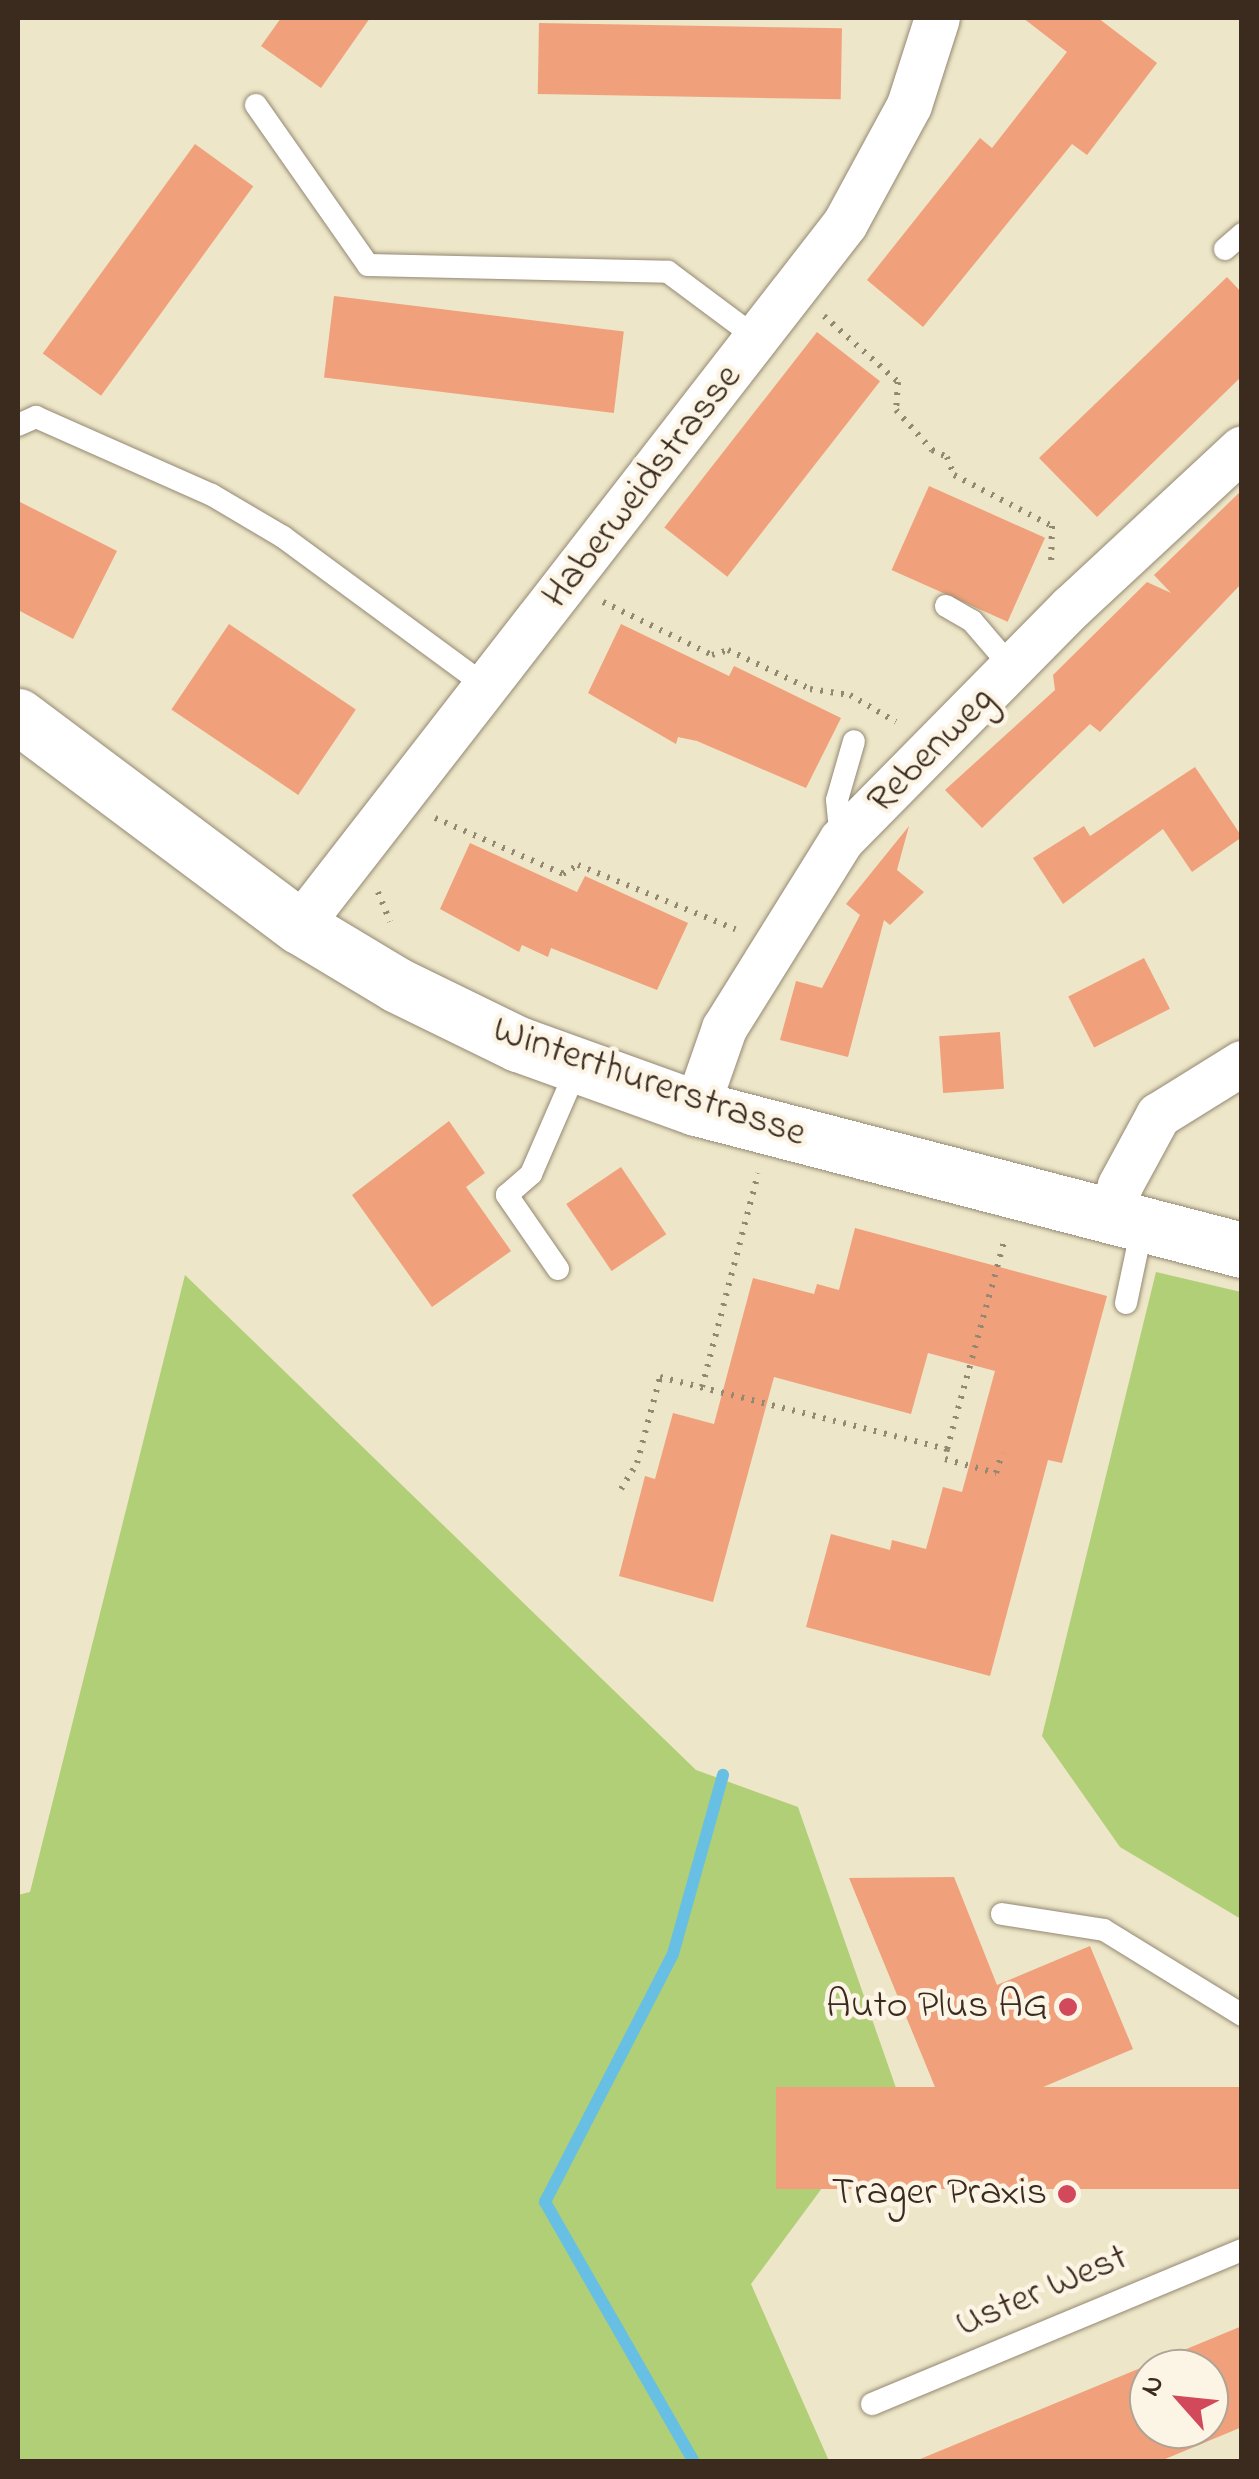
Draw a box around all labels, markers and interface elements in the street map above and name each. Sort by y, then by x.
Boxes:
street label: Haberweidstrasse [533,355,753,619]
street label: Rebenweg [858,677,1006,825]
street label: Winterthurerstrasse [486,1007,812,1159]
place label: Auto Plus AG [826,1983,1048,2031]
marker: Auto Plus AG [1057,1996,1079,2018]
place label: Trager Praxis [832,2170,1047,2218]
marker: Trager Praxis [1056,2183,1078,2205]
street label: Uster West [949,2234,1135,2350]
north arrow [1129,2349,1229,2449]
text: N [1131,2368,1176,2404]

